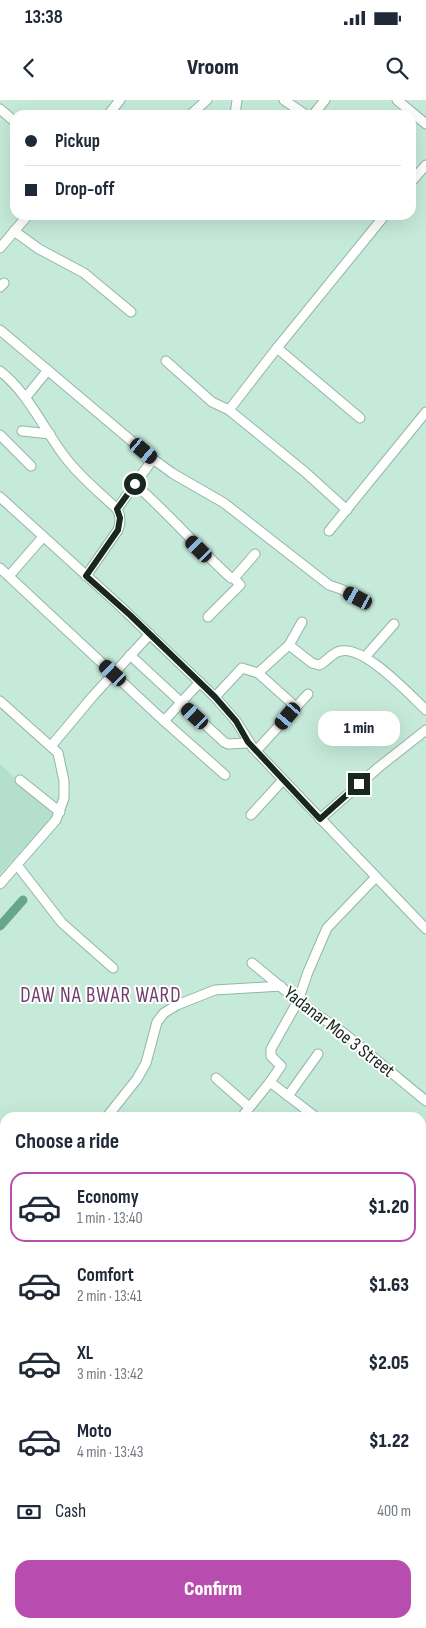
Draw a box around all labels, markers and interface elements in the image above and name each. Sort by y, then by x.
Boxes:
text: 13:38 [25,6,63,29]
icon: back [15,54,43,82]
text: Vroom [187,54,239,81]
icon: search [383,54,411,82]
text: Pickup [55,130,100,153]
text: Drop-off [55,178,115,201]
car [127,436,160,466]
route start [124,473,146,495]
car [183,533,214,565]
car [341,584,374,612]
car [96,657,129,689]
car [178,700,211,732]
car [272,700,303,732]
callout: 1 min [318,712,400,746]
text: 1 min [344,719,374,738]
route end [348,773,370,795]
street label: Yadanar Moe 3 Street [279,982,399,1083]
district label: DAW NA BWAR WARD [20,983,182,1008]
text: Choose a ride [15,1128,119,1155]
icon: car [17,1185,62,1230]
text: Economy [77,1186,139,1209]
text: $1.20 [368,1196,409,1219]
text: 1 min · 13:40 [77,1209,143,1228]
icon: car [17,1263,62,1308]
text: Comfort [77,1264,134,1287]
text: $1.63 [369,1274,409,1297]
text: 2 min · 13:41 [77,1287,142,1306]
icon: car [17,1341,62,1386]
text: XL [77,1342,93,1365]
text: $2.05 [368,1352,409,1375]
text: 3 min · 13:42 [77,1365,143,1384]
icon: car [17,1419,62,1464]
text: Moto [77,1420,112,1443]
text: $1.22 [369,1430,409,1453]
text: 4 min · 13:43 [77,1443,143,1462]
icon: cash [15,1498,43,1526]
text: Cash [55,1500,86,1523]
text: 400 m [377,1502,411,1521]
button: Confirm [15,1560,411,1618]

